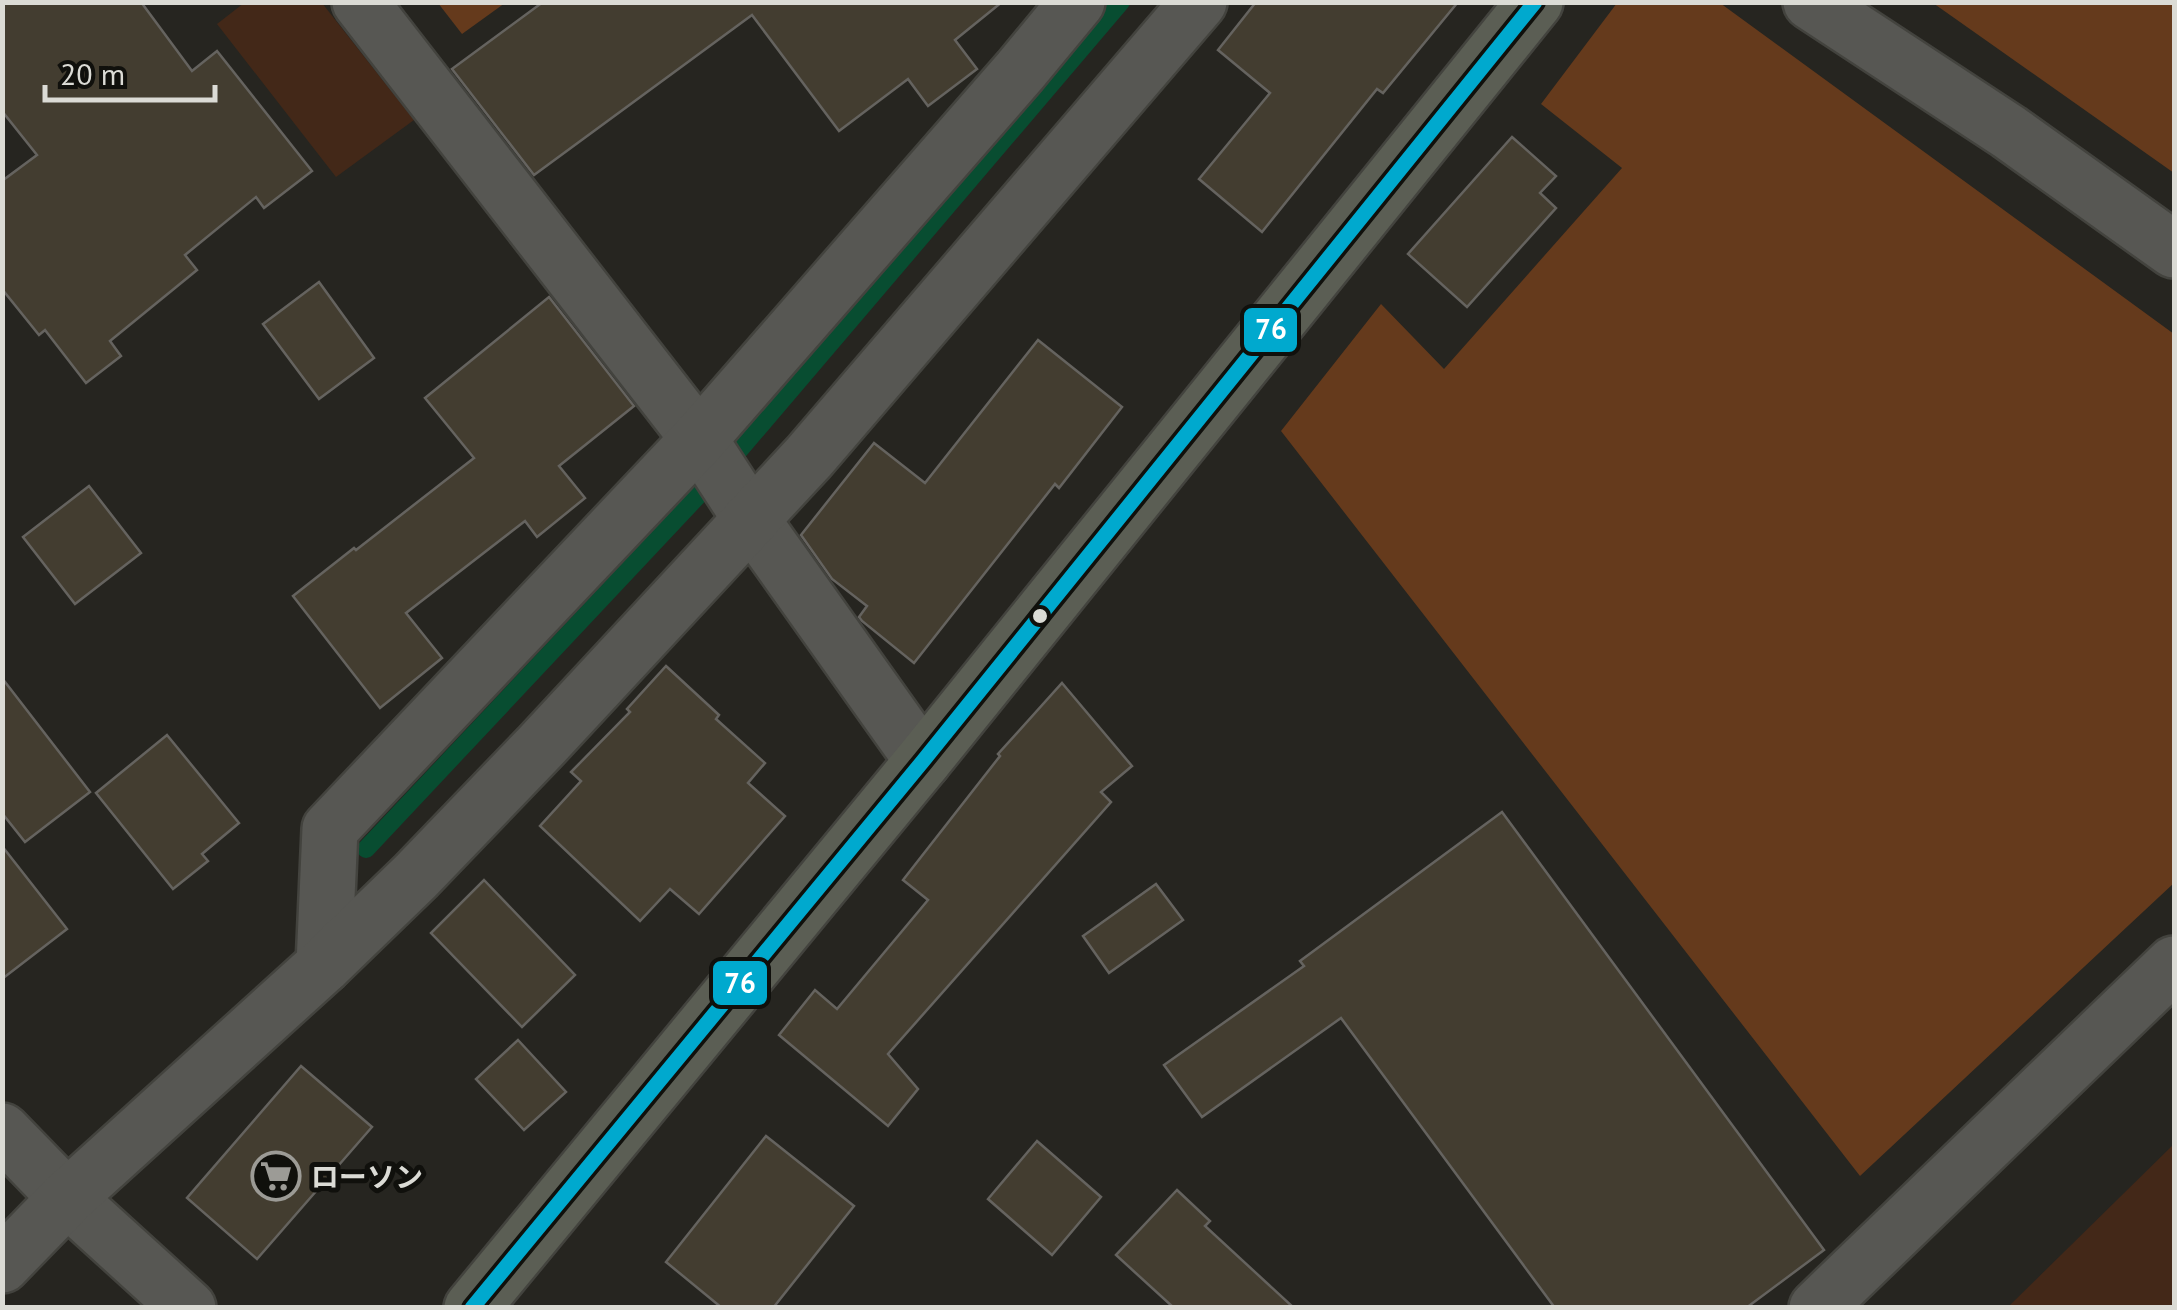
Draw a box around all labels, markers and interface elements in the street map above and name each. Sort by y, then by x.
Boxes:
scale bar [45,40,215,102]
text: 20 m [60,54,125,93]
line badge: 76 [1242,306,1299,354]
text: 76 [1255,310,1287,347]
unlabelled marker [1030,606,1050,626]
line badge: 76 [711,959,769,1007]
text: 76 [724,964,756,1001]
supermarket icon: ローソン [250,1150,302,1202]
place label: ローソン [311,1158,423,1195]

